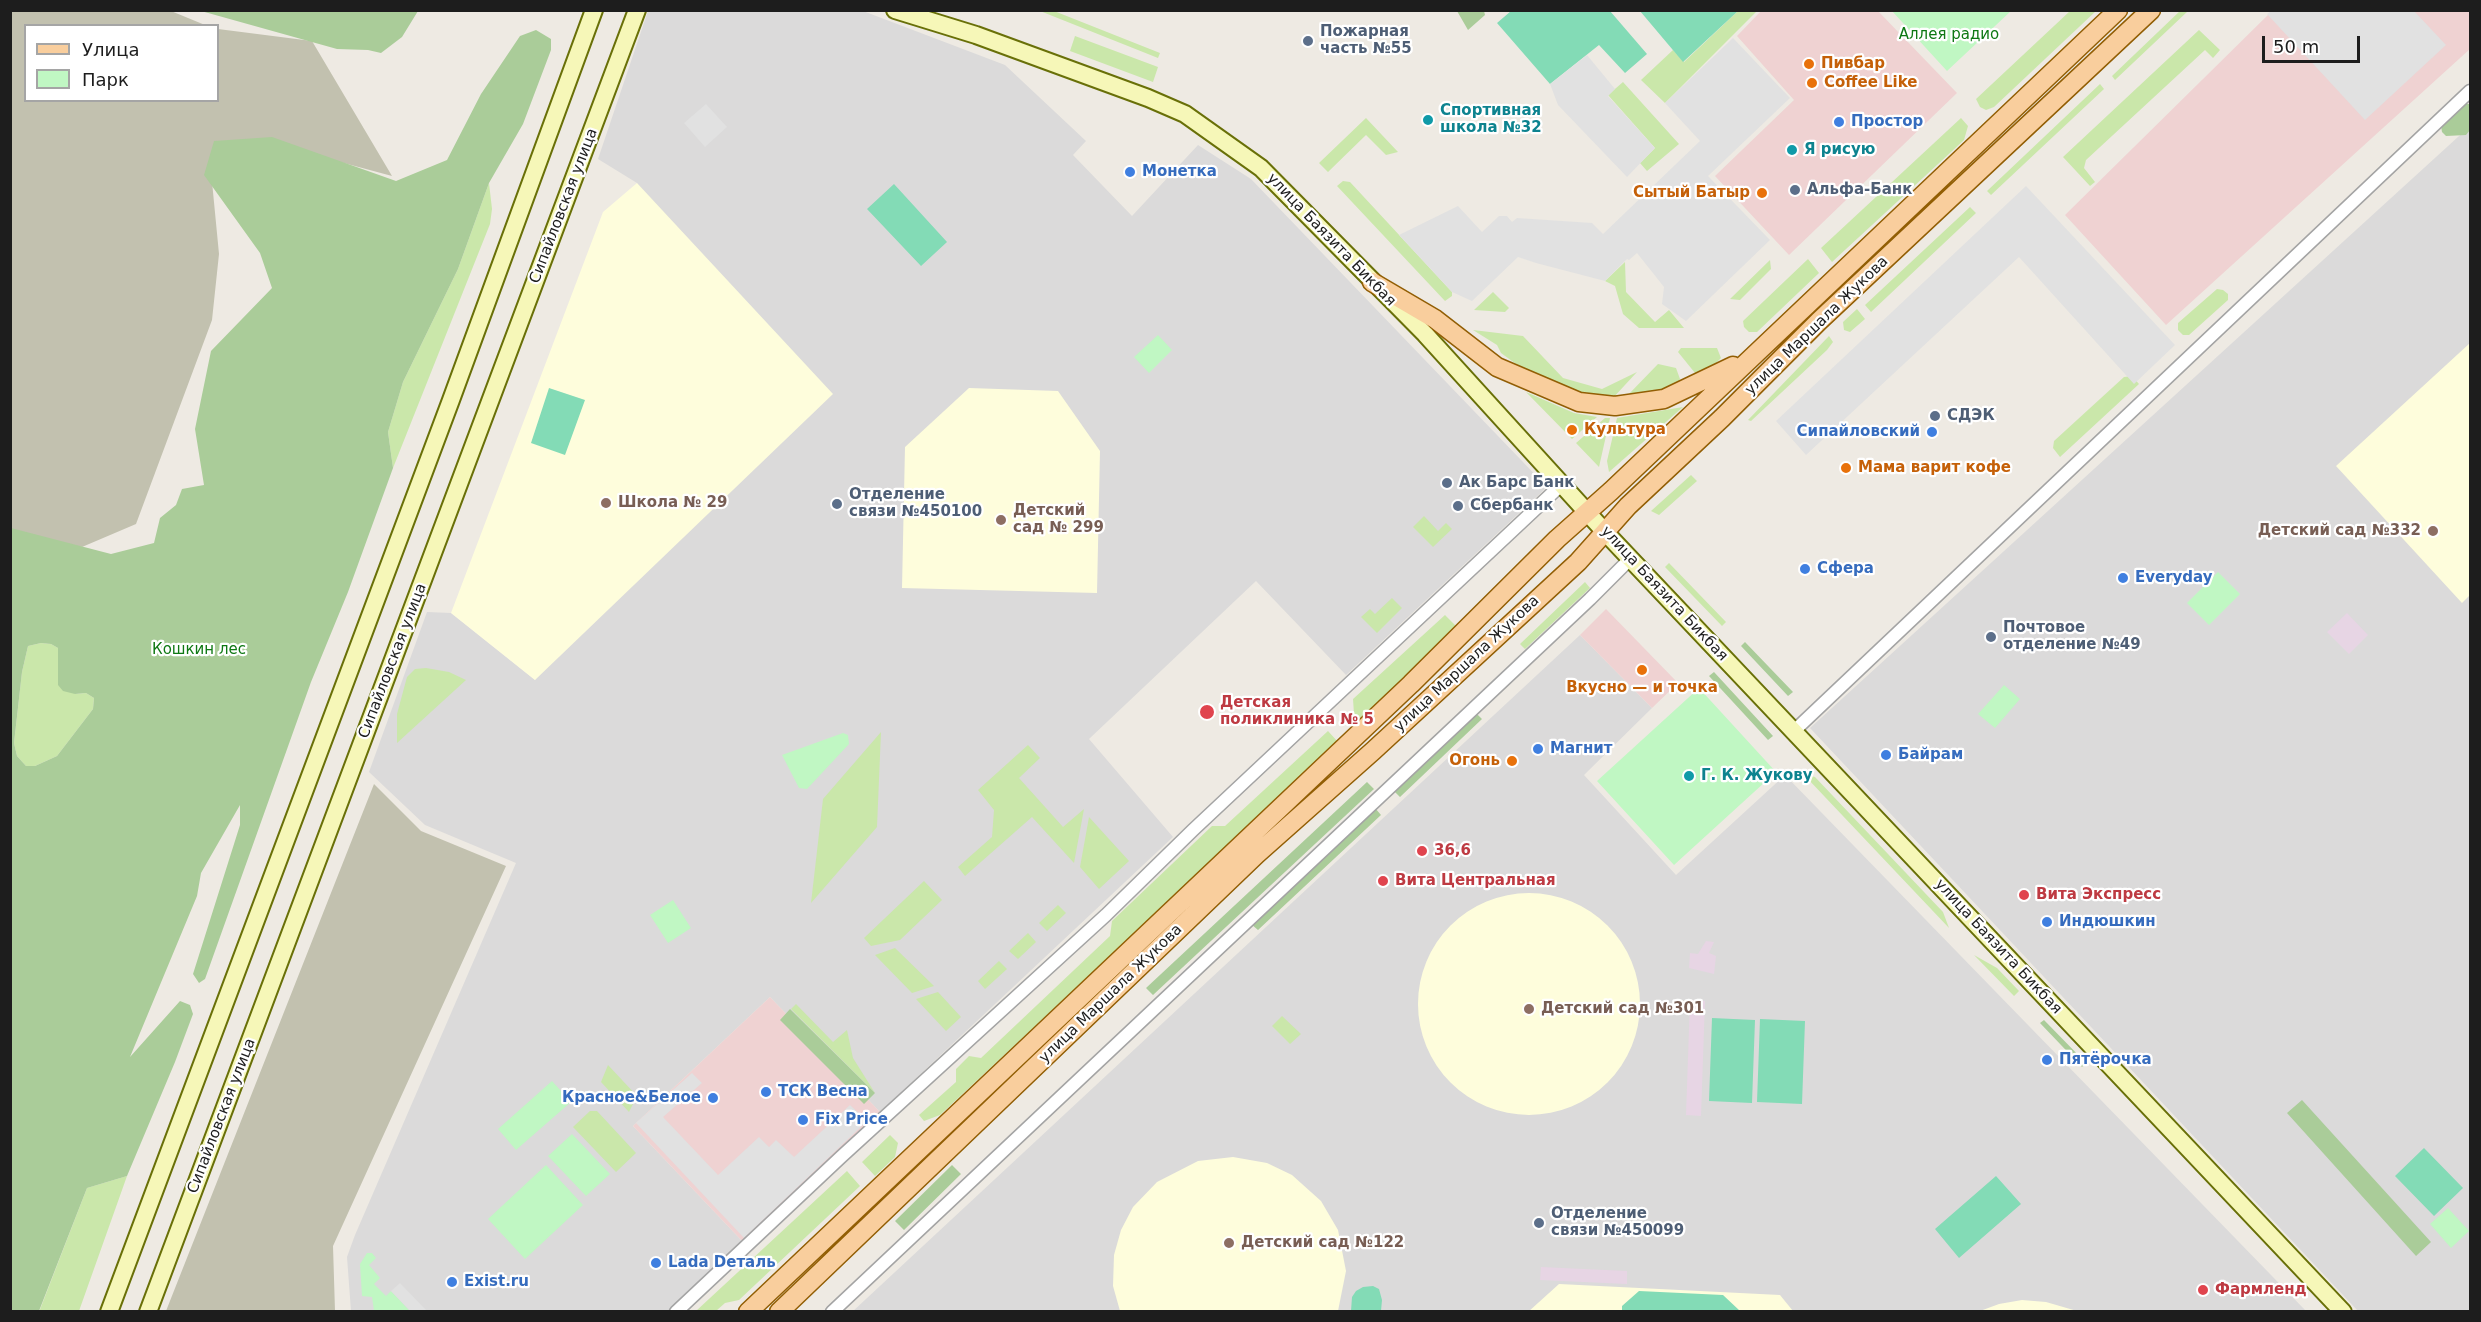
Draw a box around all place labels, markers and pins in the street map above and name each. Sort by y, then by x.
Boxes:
place label: Пожарная часть №55 [1320,23,1412,58]
marker: Пожарная часть №55 [1301,34,1315,48]
place label: Пивбар [1821,55,1885,73]
marker: Пивбар [1802,57,1816,71]
place label: Coffee Like [1824,74,1917,92]
marker: Coffee Like [1805,76,1819,90]
place label: Спортивная школа №32 [1440,102,1542,137]
marker: Спортивная школа №32 [1421,113,1435,127]
place label: Простор [1851,113,1923,131]
marker: Простор [1832,115,1846,129]
place label: Я рисую [1804,141,1875,159]
marker: Я рисую [1785,143,1799,157]
place label: Монетка [1142,163,1217,181]
marker: Монетка [1123,165,1137,179]
place label: Альфа-Банк [1807,181,1912,199]
marker: Альфа-Банк [1788,183,1802,197]
place label: Сытый Батыр [1633,184,1750,202]
marker: Сытый Батыр [1755,186,1769,200]
place label: СДЭК [1947,407,1995,425]
marker: СДЭК [1928,409,1942,423]
place label: Культура [1584,421,1666,439]
marker: Культура [1565,423,1579,437]
place label: Сипайловский [1797,423,1920,441]
marker: Сипайловский [1925,425,1939,439]
place label: Мама варит кофе [1858,459,2011,477]
marker: Мама варит кофе [1839,461,1853,475]
place label: Ак Барс Банк [1459,474,1575,492]
marker: Ак Барс Банк [1440,476,1454,490]
place label: Отделение связи №450100 [849,486,982,521]
place label: Школа № 29 [618,494,727,512]
marker: Школа № 29 [599,496,613,510]
marker: Отделение связи №450100 [830,497,844,511]
place label: Сбербанк [1470,497,1554,515]
marker: Сбербанк [1451,499,1465,513]
place label: Детский сад № 299 [1013,502,1104,537]
marker: Детский сад № 299 [994,513,1008,527]
place label: Детский сад №332 [2258,522,2421,540]
marker: Детский сад №332 [2426,524,2440,538]
place label: Сфера [1817,560,1874,578]
marker: Сфера [1798,562,1812,576]
place label: Everyday [2135,569,2213,587]
marker: Everyday [2116,571,2130,585]
place label: Почтовое отделение №49 [2003,619,2141,654]
marker: Почтовое отделение №49 [1984,630,1998,644]
marker: Вкусно — и точка [1635,663,1649,677]
place label: Вкусно — и точка [1566,679,1718,697]
place label: Детская поликлиника № 5 [1220,694,1374,729]
marker: Детская поликлиника № 5 [1198,703,1216,721]
place label: Магнит [1550,740,1612,758]
marker: Магнит [1531,742,1545,756]
place label: Байрам [1898,746,1963,764]
marker: Байрам [1879,748,1893,762]
place label: Огонь [1449,752,1500,770]
marker: Огонь [1505,754,1519,768]
place label: Г. К. Жукову [1701,767,1813,785]
marker: Г. К. Жукову [1682,769,1696,783]
place label: 36,6 [1434,842,1471,860]
marker: 36,6 [1415,844,1429,858]
place label: Вита Центральная [1395,872,1556,890]
marker: Вита Центральная [1376,874,1390,888]
place label: Вита Экспресс [2036,886,2161,904]
marker: Вита Экспресс [2017,888,2031,902]
place label: Индюшкин [2059,913,2156,931]
marker: Индюшкин [2040,915,2054,929]
place label: Детский сад №301 [1541,1000,1704,1018]
marker: Детский сад №301 [1522,1002,1536,1016]
place label: Пятёрочка [2059,1051,2152,1069]
marker: Пятёрочка [2040,1053,2054,1067]
place label: ТСК Весна [778,1083,868,1101]
marker: ТСК Весна [759,1085,773,1099]
place label: Красное&Белое [562,1089,701,1107]
marker: Красное&Белое [706,1091,720,1105]
place label: Fix Price [815,1111,888,1129]
marker: Fix Price [796,1113,810,1127]
place label: Отделение связи №450099 [1551,1205,1684,1240]
marker: Отделение связи №450099 [1532,1216,1546,1230]
place label: Детский сад №122 [1241,1234,1404,1252]
marker: Детский сад №122 [1222,1236,1236,1250]
place label: Lada Dеталь [668,1254,776,1272]
marker: Lada Dеталь [649,1256,663,1270]
place label: Exist.ru [464,1273,529,1291]
marker: Exist.ru [445,1275,459,1289]
place label: Фармленд [2215,1281,2307,1299]
marker: Фармленд [2196,1283,2210,1297]

